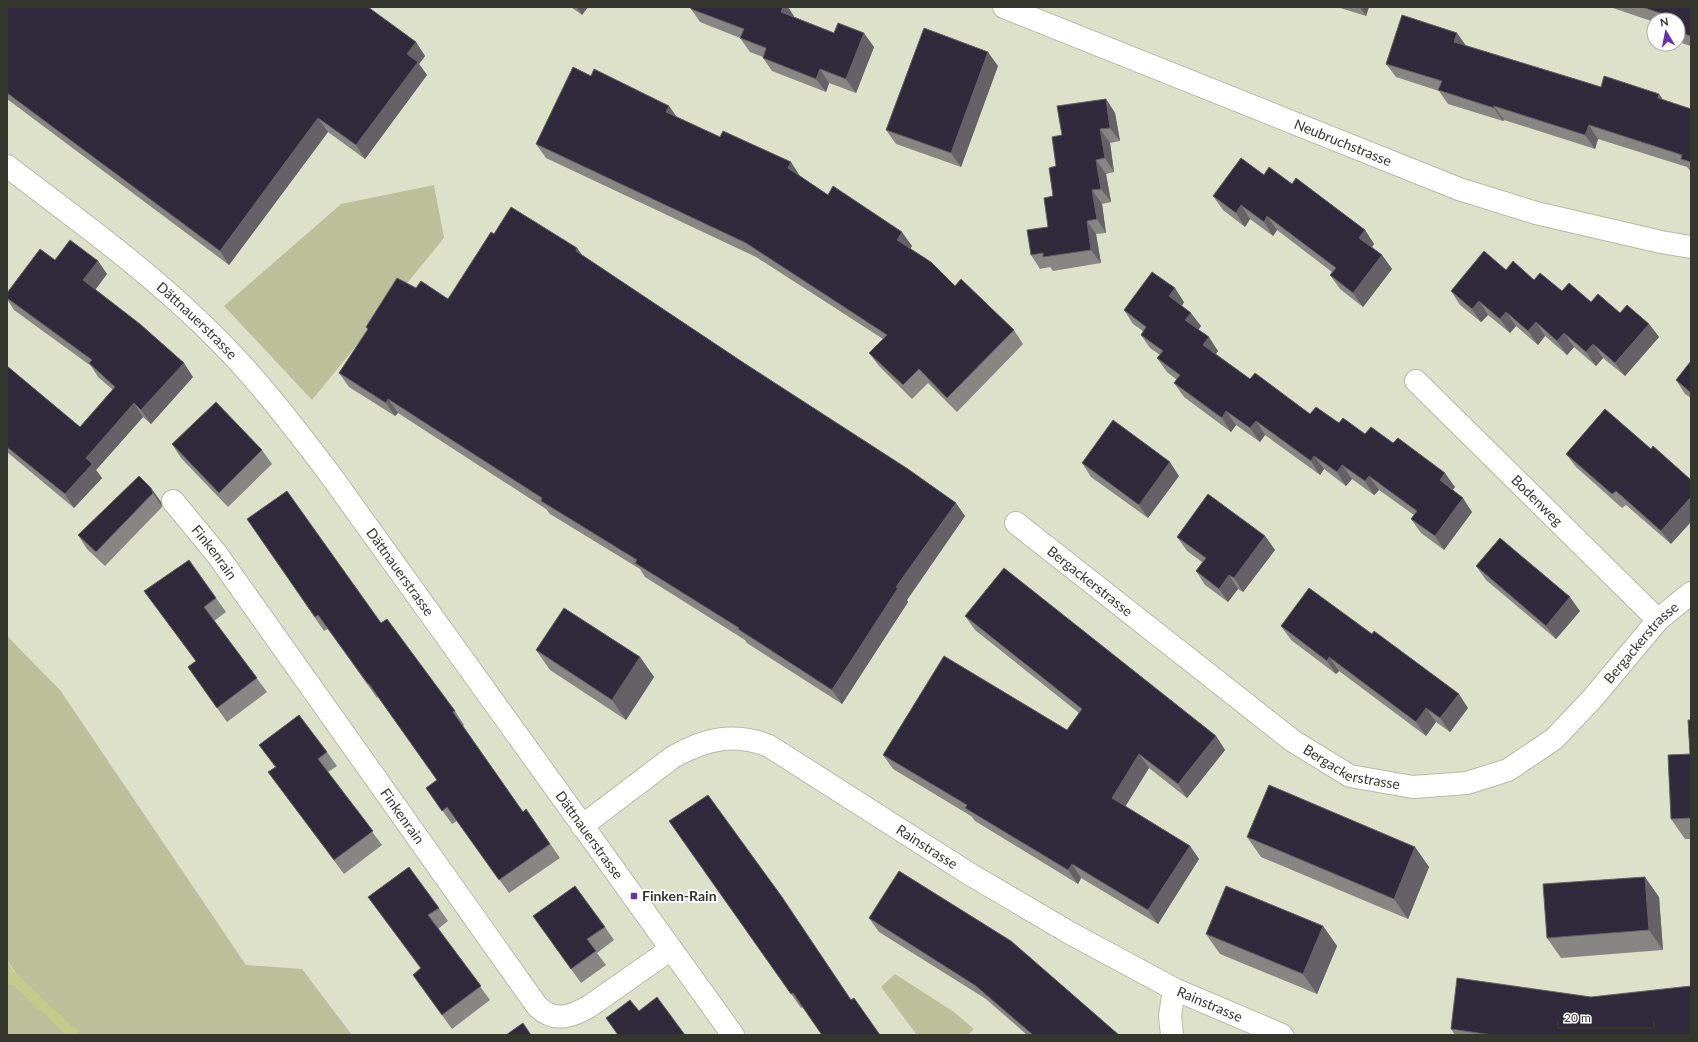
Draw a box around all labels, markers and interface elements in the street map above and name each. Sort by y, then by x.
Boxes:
north arrow [1646,12,1686,52]
text: N [1659,15,1669,29]
street label: Neubruchstrasse [1292,115,1394,169]
street label: Dättnauerstrasse [154,278,241,362]
street label: Bodenweg [1508,471,1567,529]
street label: Finkenrain [188,521,241,583]
street label: Dättnauerstrasse [363,524,438,619]
street label: Bergackerstrasse [1044,542,1136,620]
street label: Bergackerstrasse [1600,598,1682,687]
street label: Bergackerstrasse [1300,740,1401,793]
street label: Finkenrain [377,785,428,847]
street label: Dättnauerstrasse [552,787,627,882]
street label: Rainstrasse [893,821,961,872]
place label: Finken-Rain [642,887,717,904]
marker: Finken-Rain [629,891,639,901]
street label: Rainstrasse [1175,982,1245,1025]
scale bar [1558,1004,1654,1030]
text: 20 m [1564,1010,1591,1025]

